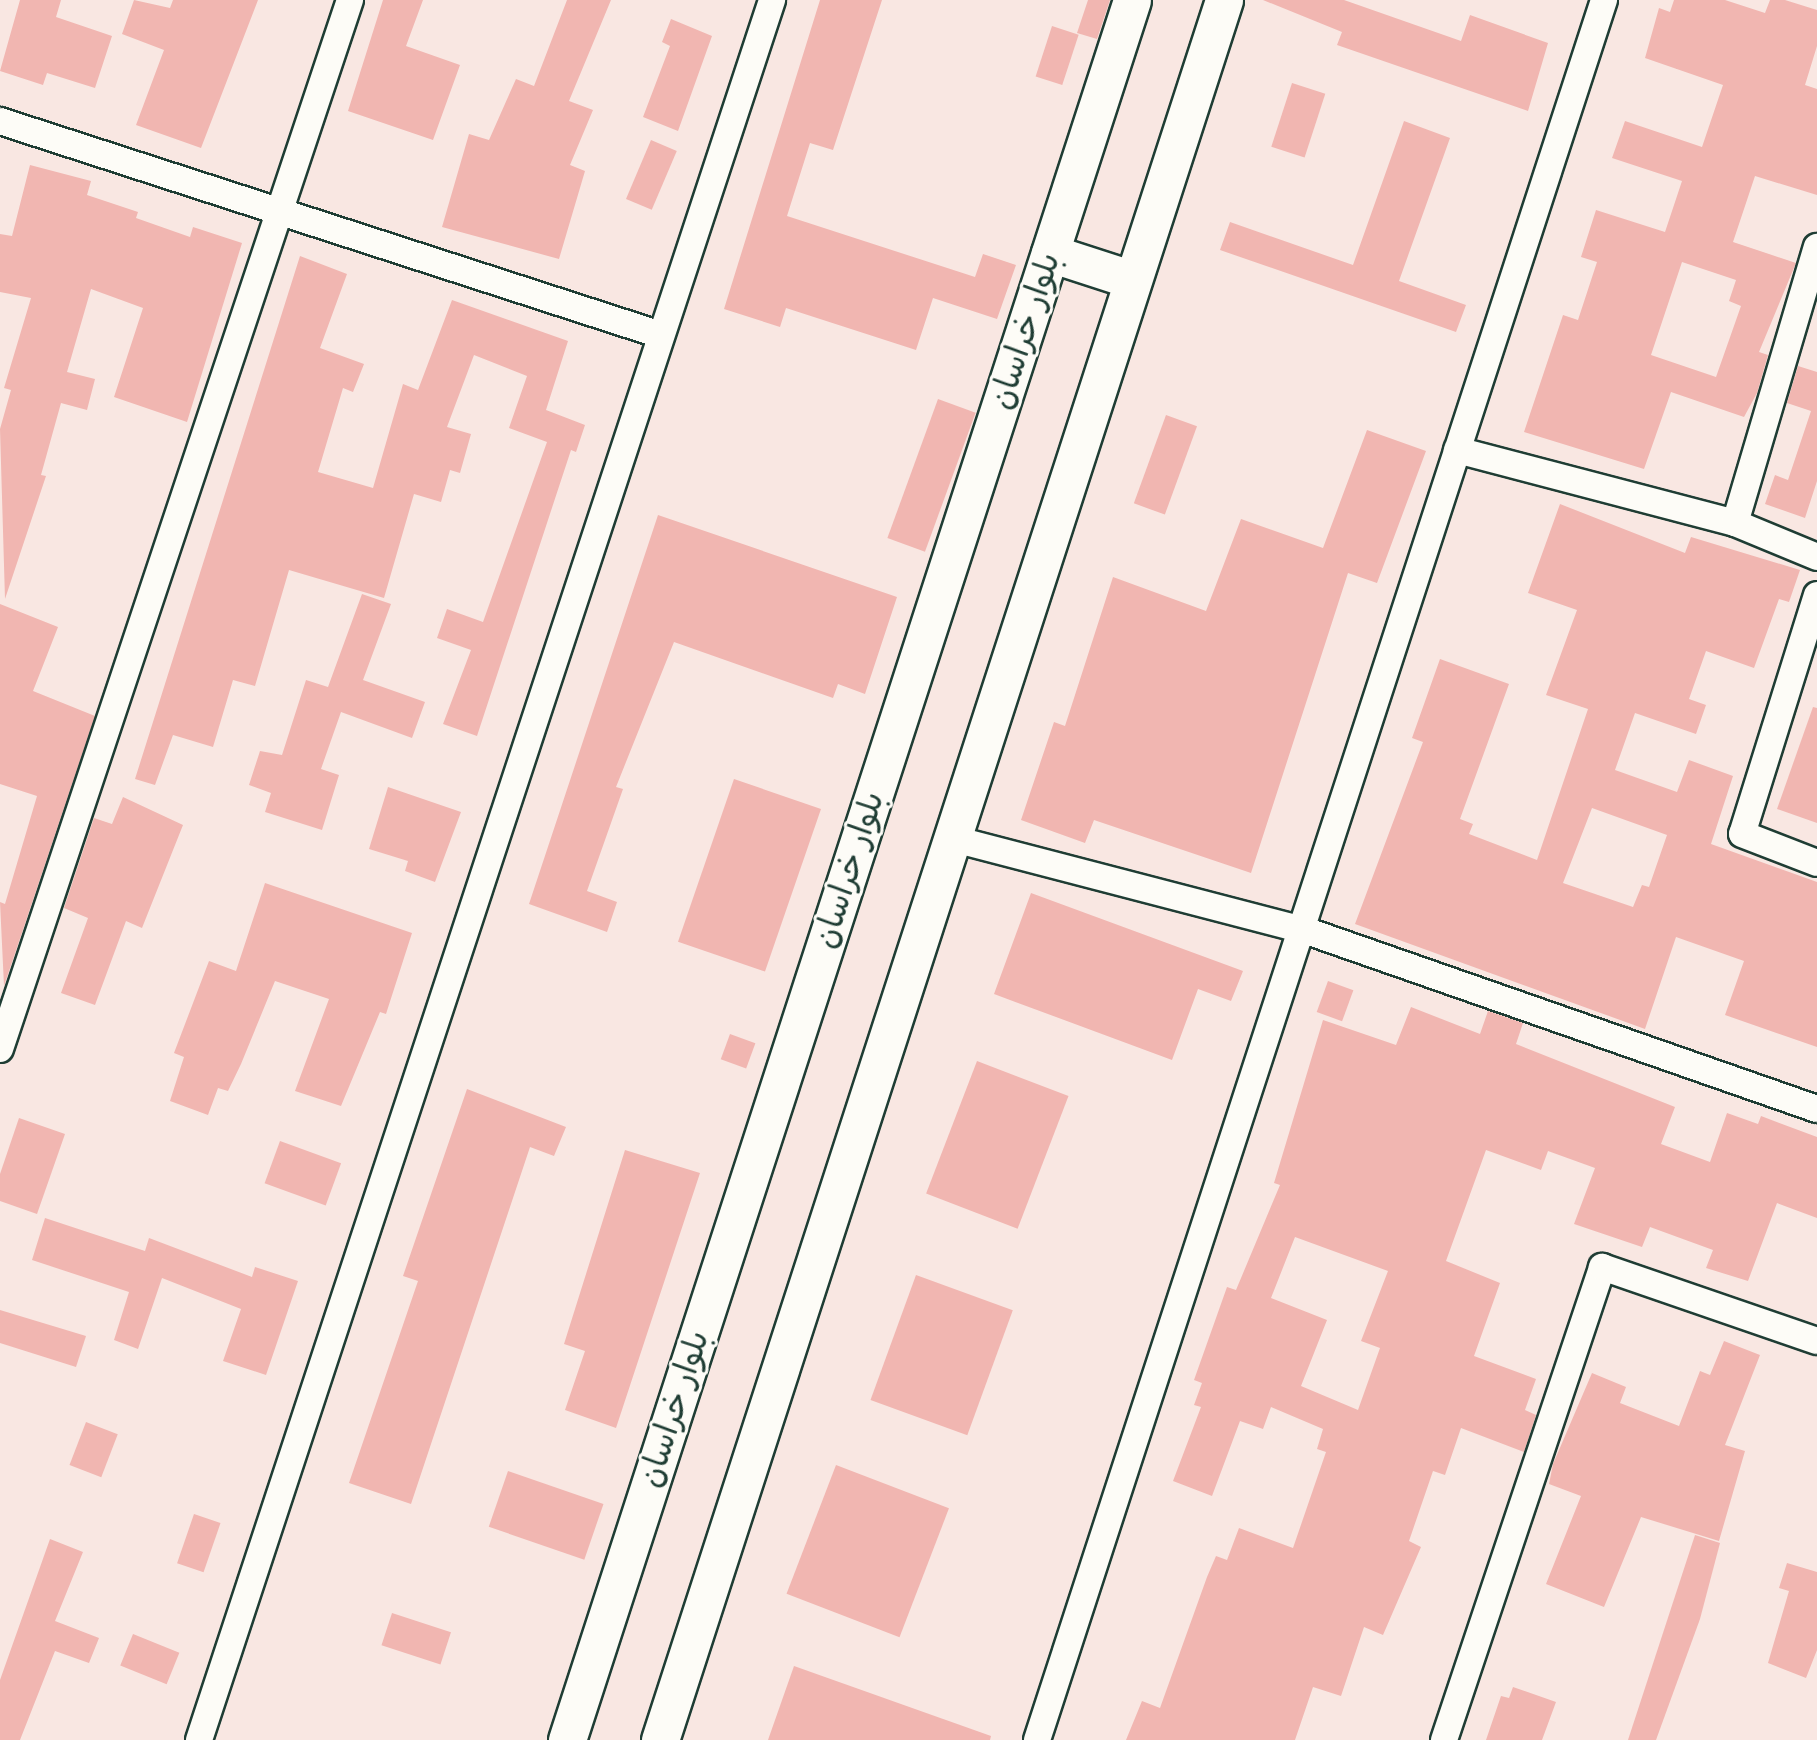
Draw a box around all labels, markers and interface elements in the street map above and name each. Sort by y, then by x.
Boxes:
street label: بلوار خراسان [981,248,1069,414]
street label: بلوار خراسان [805,787,893,953]
street label: بلوار خراسان [630,1326,718,1492]

